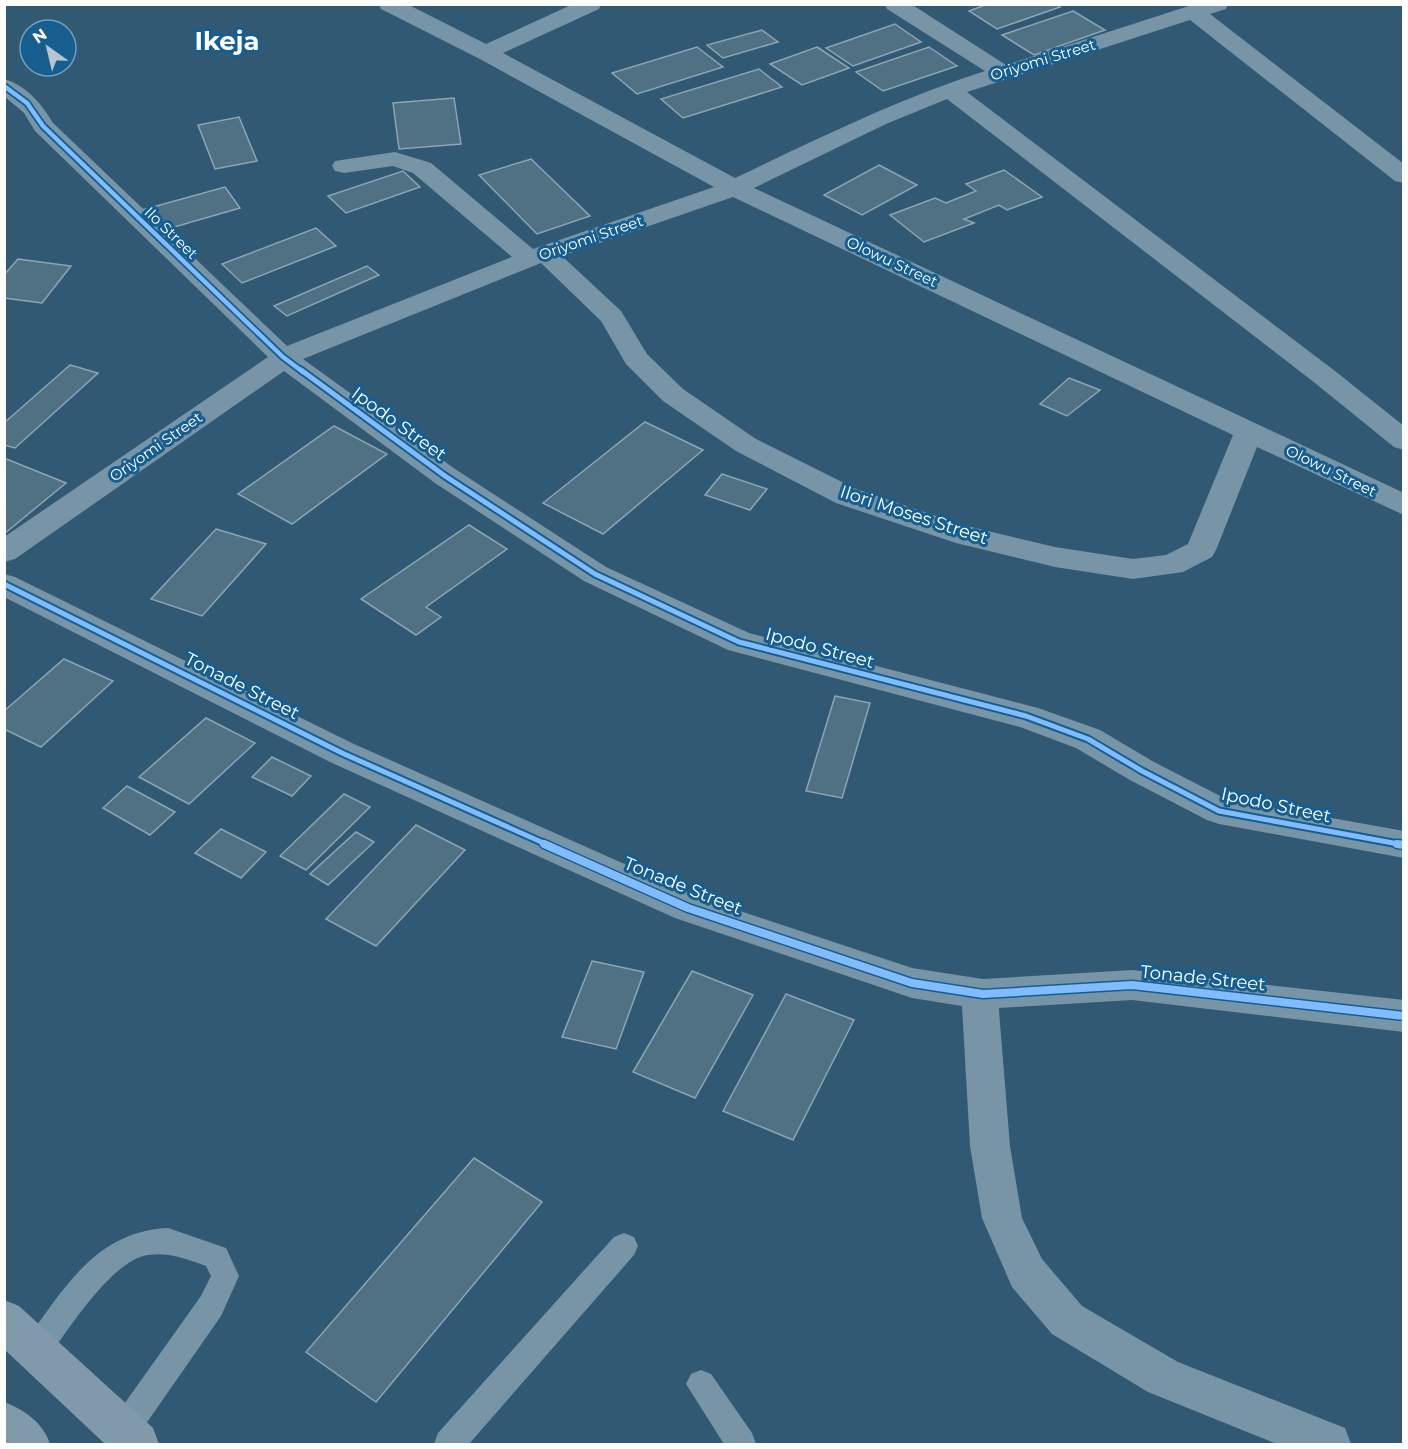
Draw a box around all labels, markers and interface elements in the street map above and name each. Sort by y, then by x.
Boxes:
north arrow [18,18,78,78]
text: N [29,24,51,47]
district label: Ikeja [194,25,260,57]
street label: Oriyomi Street [988,35,1098,85]
street label: Ilo Street [141,202,202,263]
street label: Oriyomi Street [536,211,645,264]
street label: Olowu Street [844,232,941,291]
street label: Ipodo Street [347,382,451,466]
street label: Oriyomi Street [106,408,206,486]
street label: Olowu Street [1283,440,1380,501]
street label: Ilori Moses Street [837,481,991,549]
street label: Ipodo Street [763,623,877,673]
street label: Tonade Street [181,648,303,724]
street label: Ipodo Street [1219,783,1333,827]
street label: Tonade Street [621,852,745,920]
street label: Tonade Street [1139,960,1267,996]

